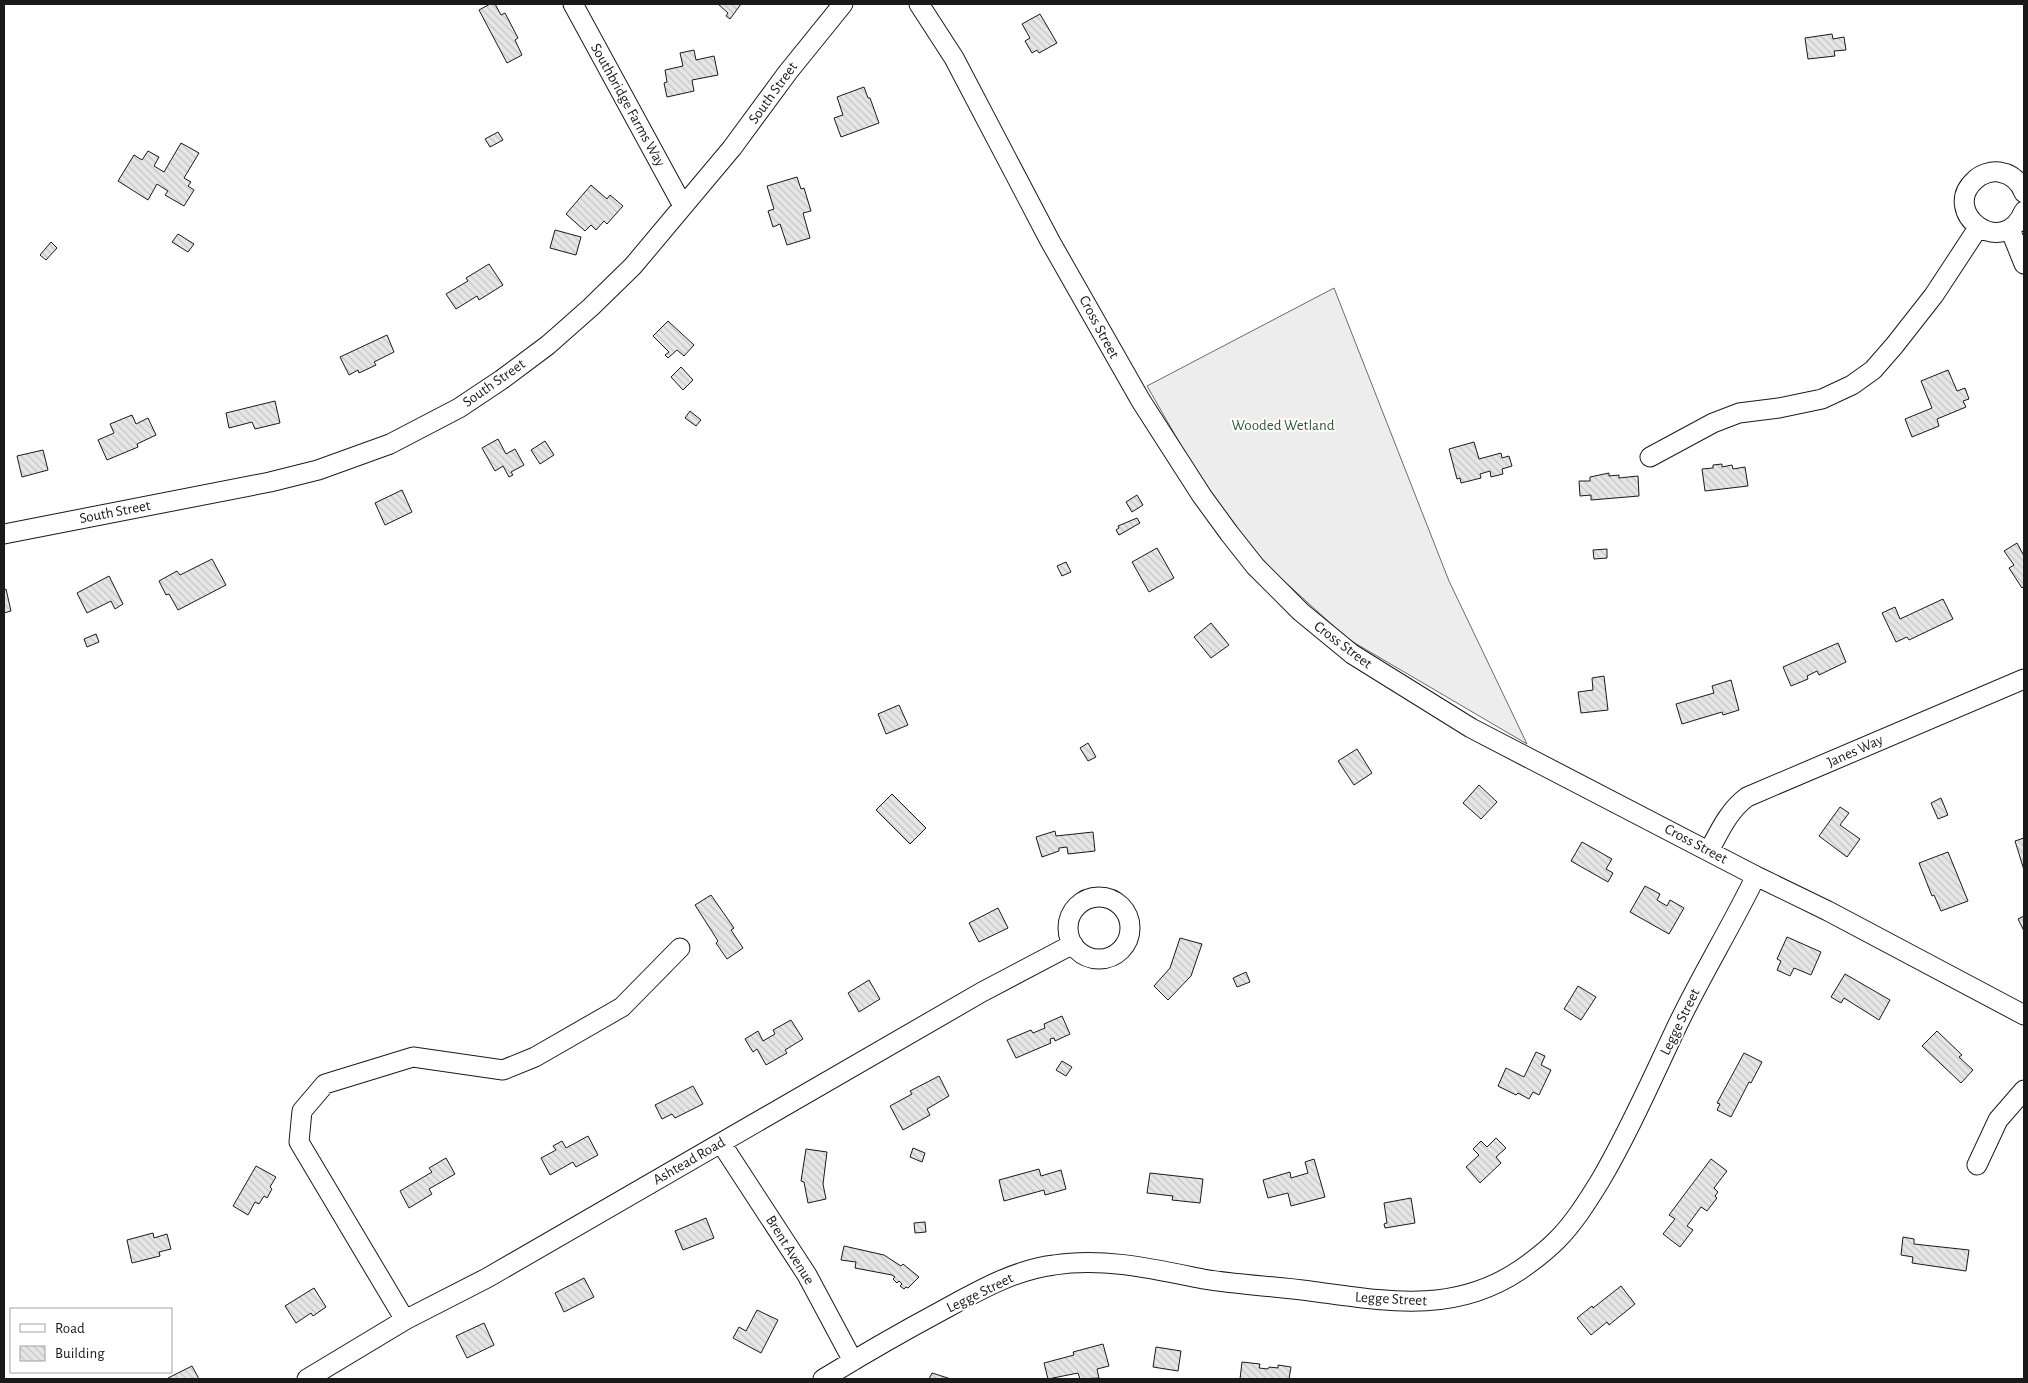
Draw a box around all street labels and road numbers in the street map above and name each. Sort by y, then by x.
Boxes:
street label: Southbridge Farms Way [588,41,668,170]
street label: South Street [746,59,800,127]
street label: Cross Street [1076,293,1122,361]
street label: South Street [460,356,528,410]
street label: South Street [78,498,152,526]
street label: Cross Street [1311,618,1375,672]
street label: Janes Way [1825,732,1886,770]
street label: Cross Street [1662,821,1730,867]
street label: Legge Street [1657,986,1703,1058]
street label: Ashtead Road [650,1134,728,1188]
street label: Brent Avenue [763,1213,817,1287]
street label: Legge Street [944,1270,1016,1316]
street label: Legge Street [1355,1290,1428,1308]

